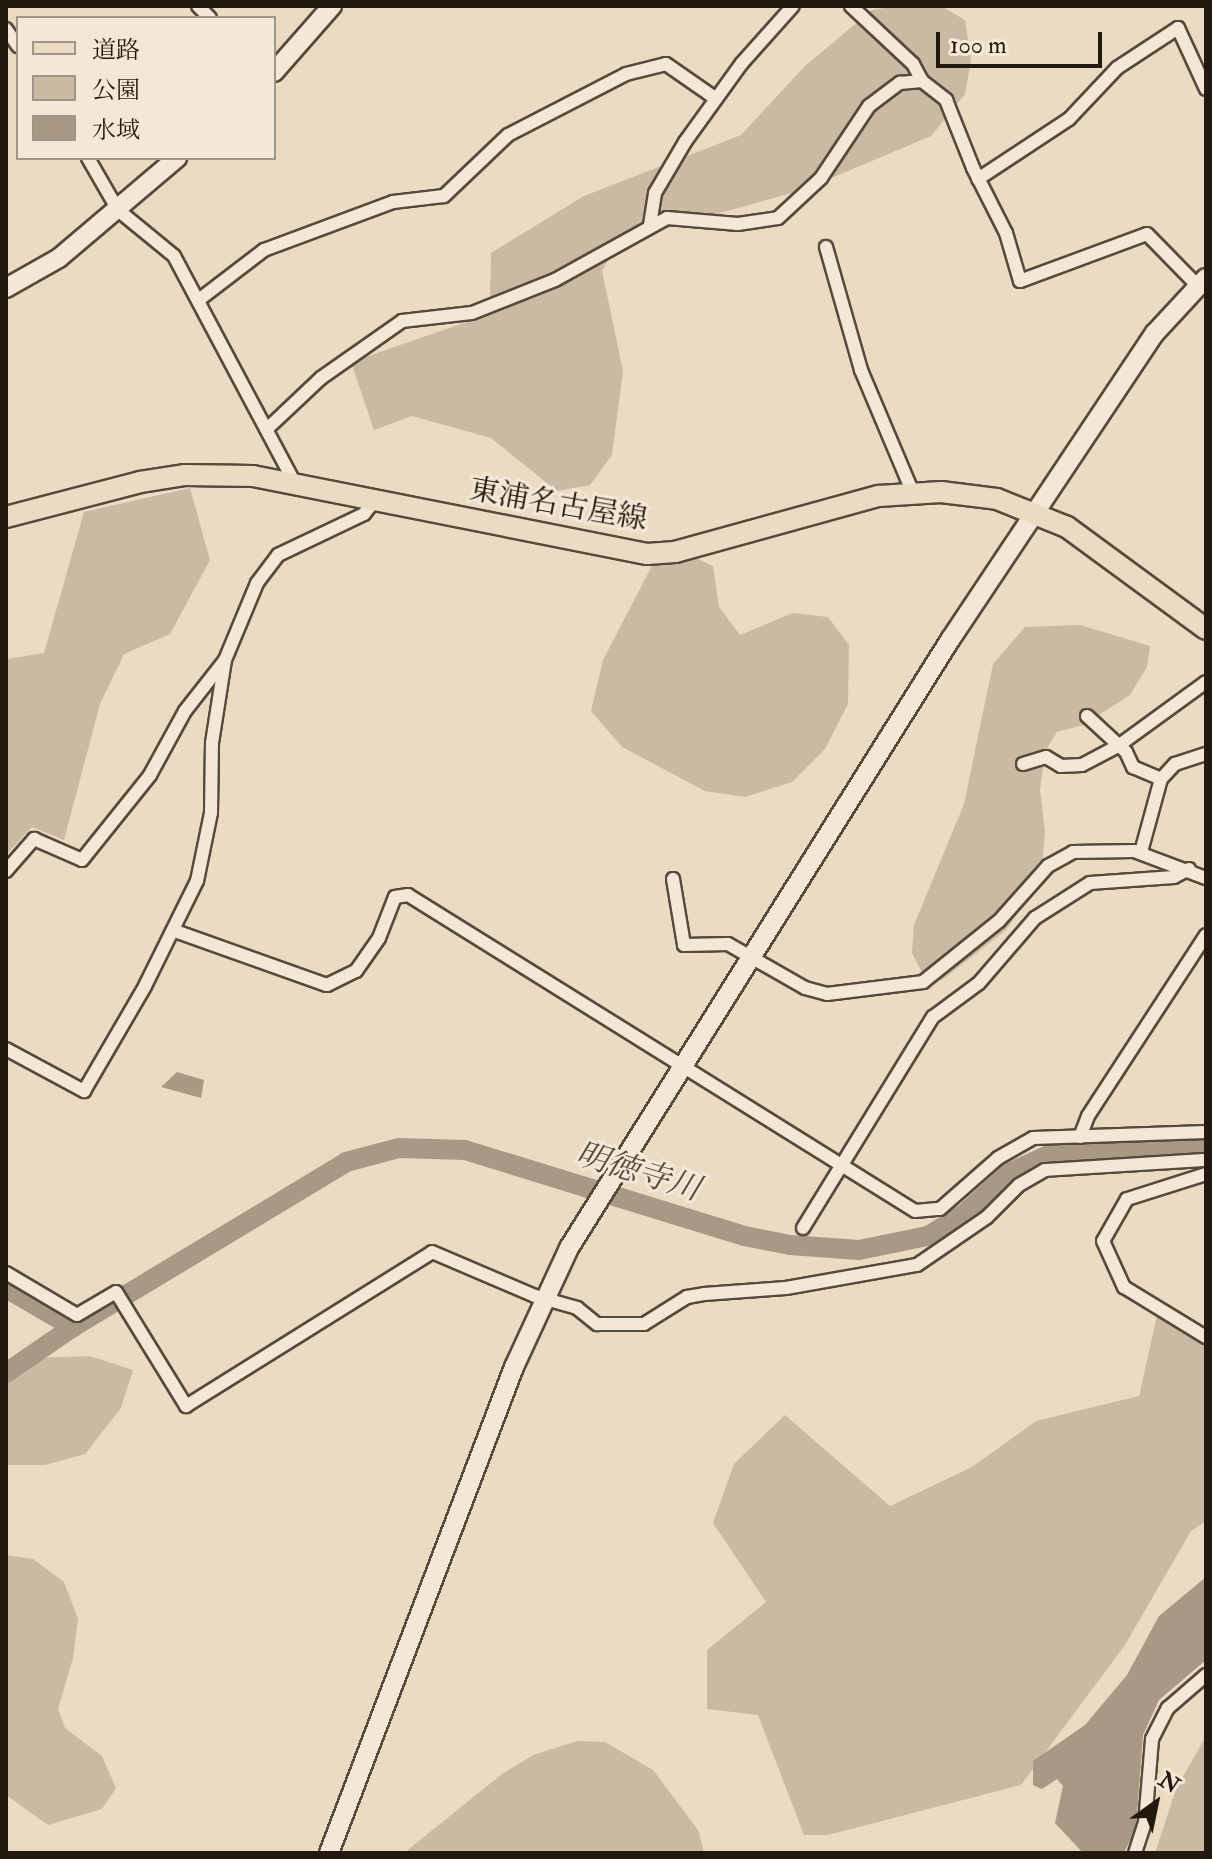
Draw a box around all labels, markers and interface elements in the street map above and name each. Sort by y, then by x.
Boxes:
legend [16,16,276,160]
scale bar [940,16,1106,66]
text: 100 m [950,30,1007,61]
text: 道路 [92,35,140,66]
text: 公園 [92,75,140,106]
text: 水域 [92,115,140,146]
street label: 東浦名古屋線 [466,472,650,538]
water label: 明徳寺川 [571,1135,705,1209]
north arrow [1116,1763,1196,1843]
text: N [1153,1766,1185,1800]

